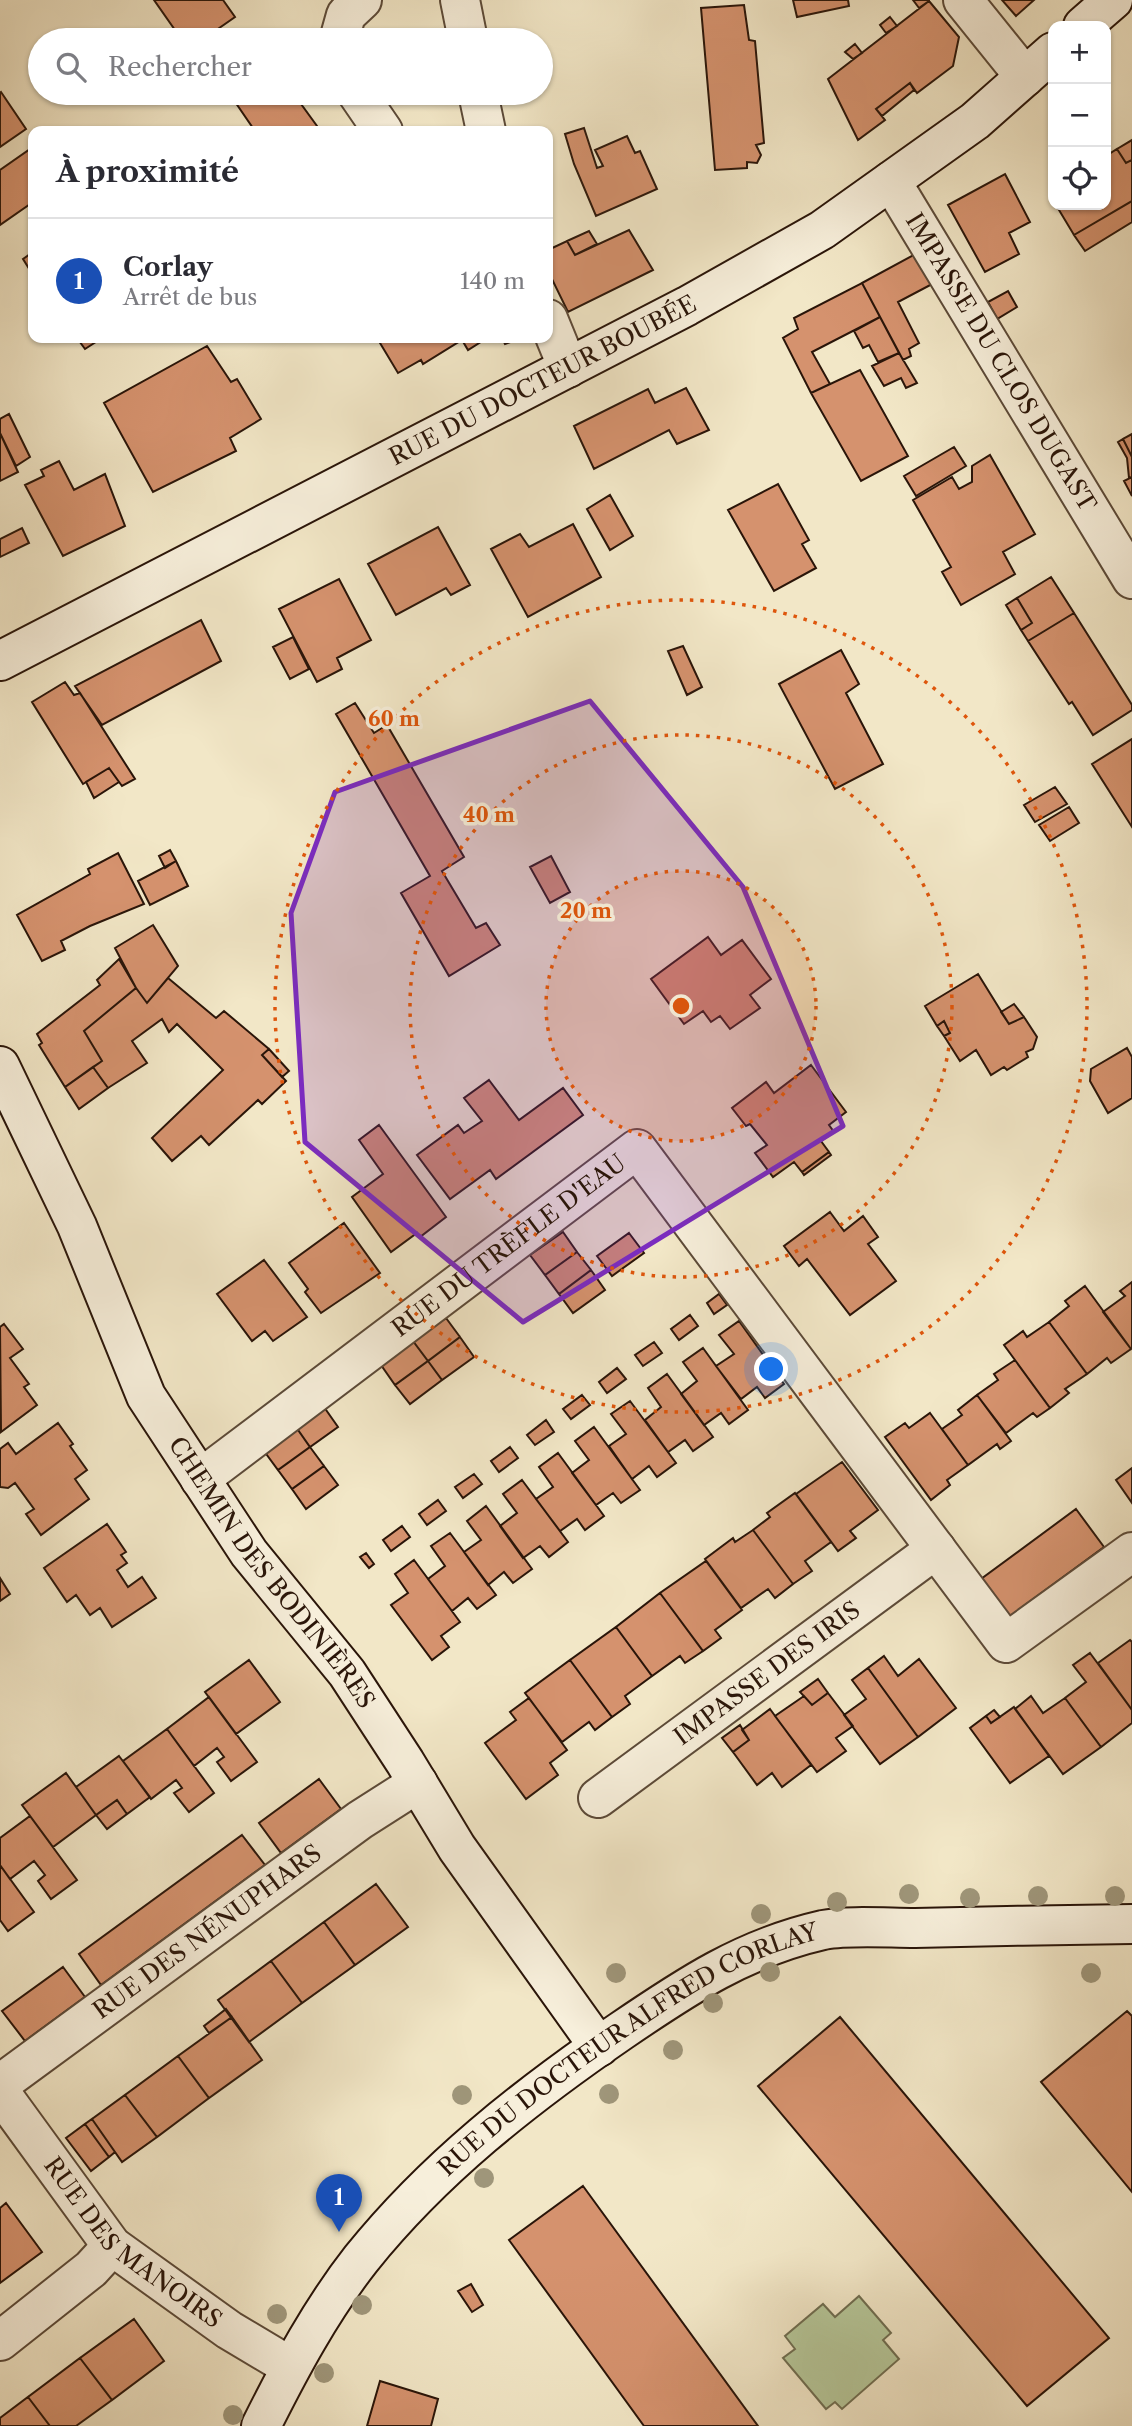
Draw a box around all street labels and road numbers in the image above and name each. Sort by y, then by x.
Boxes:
street label: IMPASSE DU CLOS DUGAST [900,208,1103,516]
street label: RUE DU DOCTEUR BOUBÉE [384,289,701,471]
street label: RUE DU TRÈFLE D'EAU [386,1148,631,1343]
street label: CHEMIN DES BODINIÈRES [163,1431,381,1714]
street label: IMPASSE DES IRIS [668,1595,866,1751]
street label: RUE DES NÉNUPHARS [87,1838,327,2025]
street label: RUE DU DOCTEUR ALFRED CORLAY [432,1916,822,2182]
street label: RUE DES MANOIRS [38,2151,227,2334]

